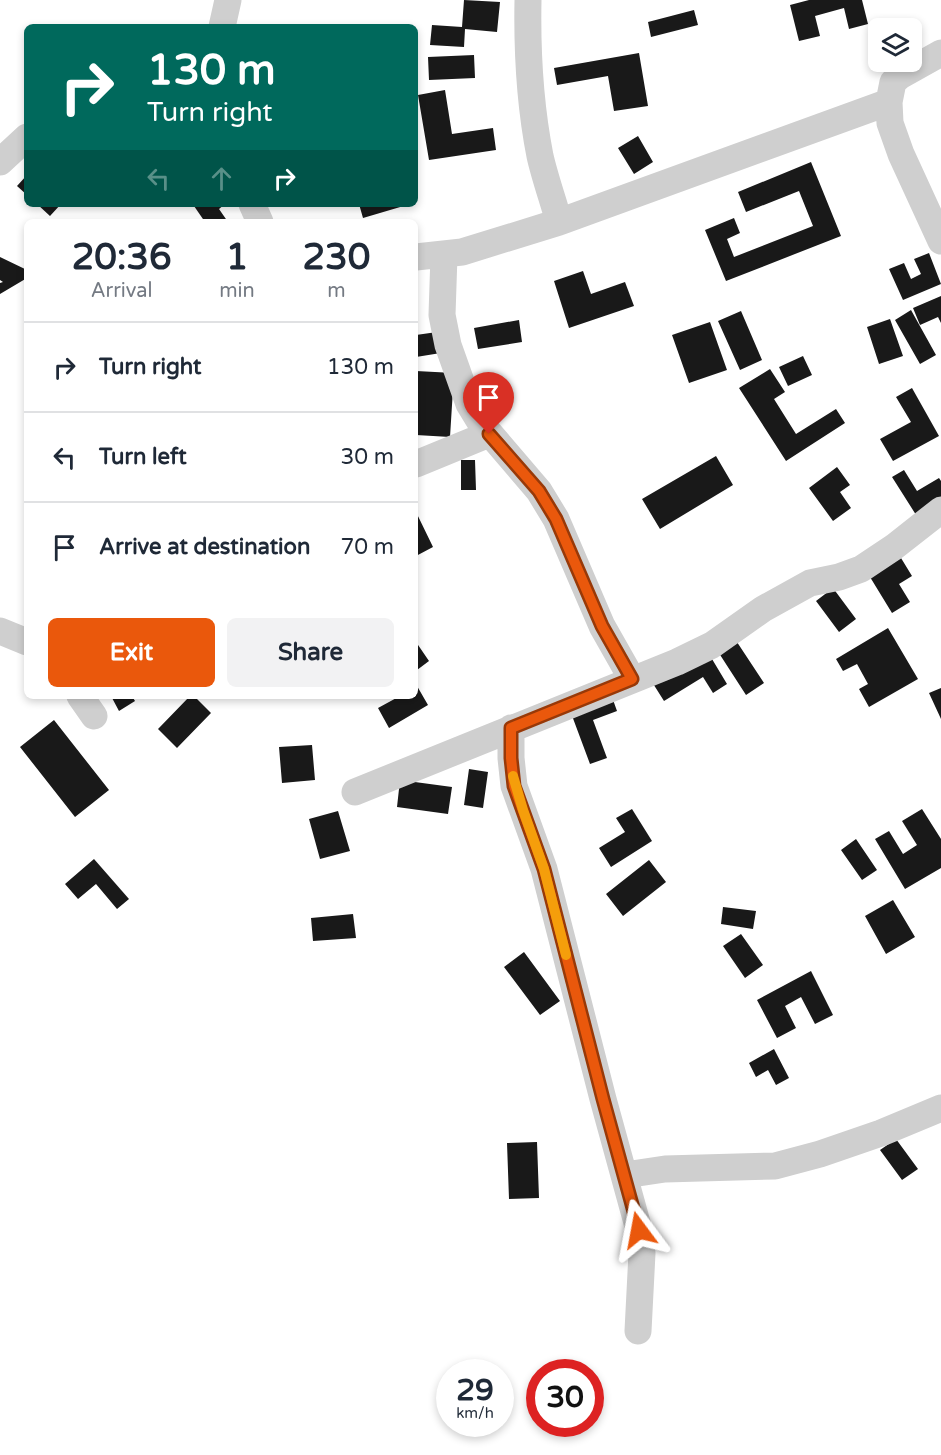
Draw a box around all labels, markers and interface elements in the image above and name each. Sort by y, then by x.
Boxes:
map controls [868,18,922,72]
button: layers [868,18,922,72]
text: 130 m [147,45,276,96]
icon: right [48,48,126,126]
text: Turn right [147,96,273,129]
icon: left [142,162,175,195]
icon: ahead [205,162,238,195]
icon: right [268,162,301,195]
text: 20:36 [72,236,172,279]
text: 1 [226,236,248,279]
text: 230 [302,236,370,279]
text: Arrival [91,279,153,303]
text: min [219,279,255,303]
text: m [327,279,346,303]
icon: right [48,351,81,384]
text: Turn right [99,354,201,380]
text: 130 m [327,354,394,380]
pin [463,372,514,434]
icon: arrive [472,381,505,414]
icon: left [48,441,81,474]
text: Turn left [99,444,187,470]
text: 30 m [340,444,394,470]
icon: arrive [48,531,81,564]
text: Arrive at destination [99,534,310,560]
text: 70 m [340,534,394,560]
button: Exit [48,618,215,687]
button: Share [227,618,394,687]
position arrow [607,1198,671,1262]
speed limit sign: 30 [526,1359,604,1437]
text: 29 [456,1372,494,1409]
text: km/h [456,1404,494,1422]

